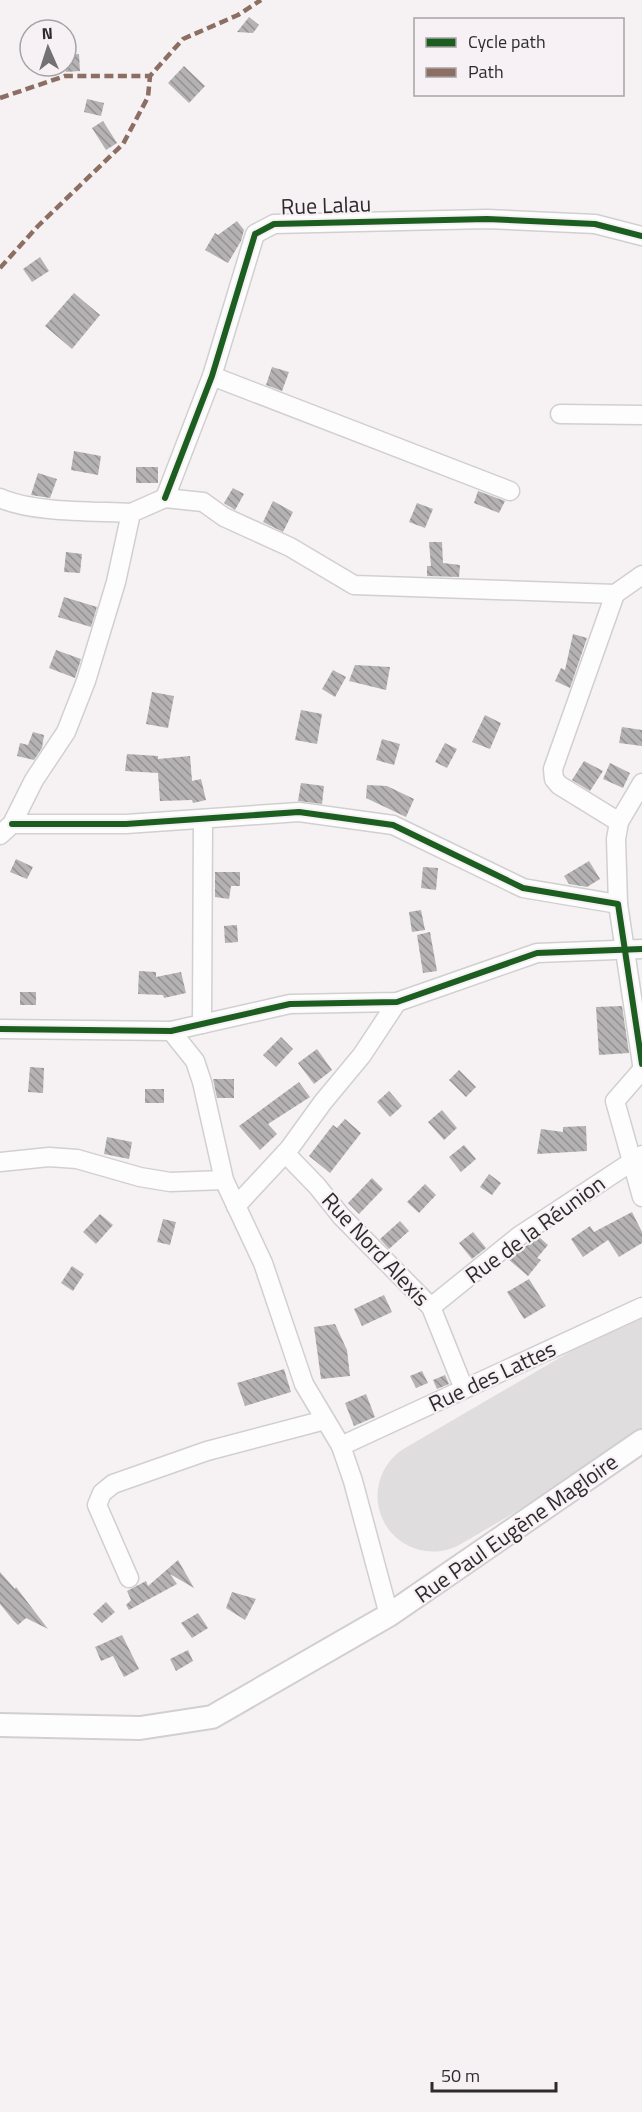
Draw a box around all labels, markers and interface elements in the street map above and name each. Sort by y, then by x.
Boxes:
north arrow [18,18,78,78]
legend [414,18,624,96]
text: N [41,21,53,45]
text: Cycle path [468,28,546,55]
text: Path [468,58,504,85]
street label: Rue Lalau [280,186,372,224]
street label: Rue de la Réunion [458,1167,612,1291]
street label: Rue Nord Alexis [314,1184,438,1314]
street label: Rue des Lattes [423,1332,561,1420]
street label: Rue Paul Eugène Magloire [407,1445,625,1611]
scale bar [432,2055,556,2093]
text: 50 m [441,2062,480,2089]

